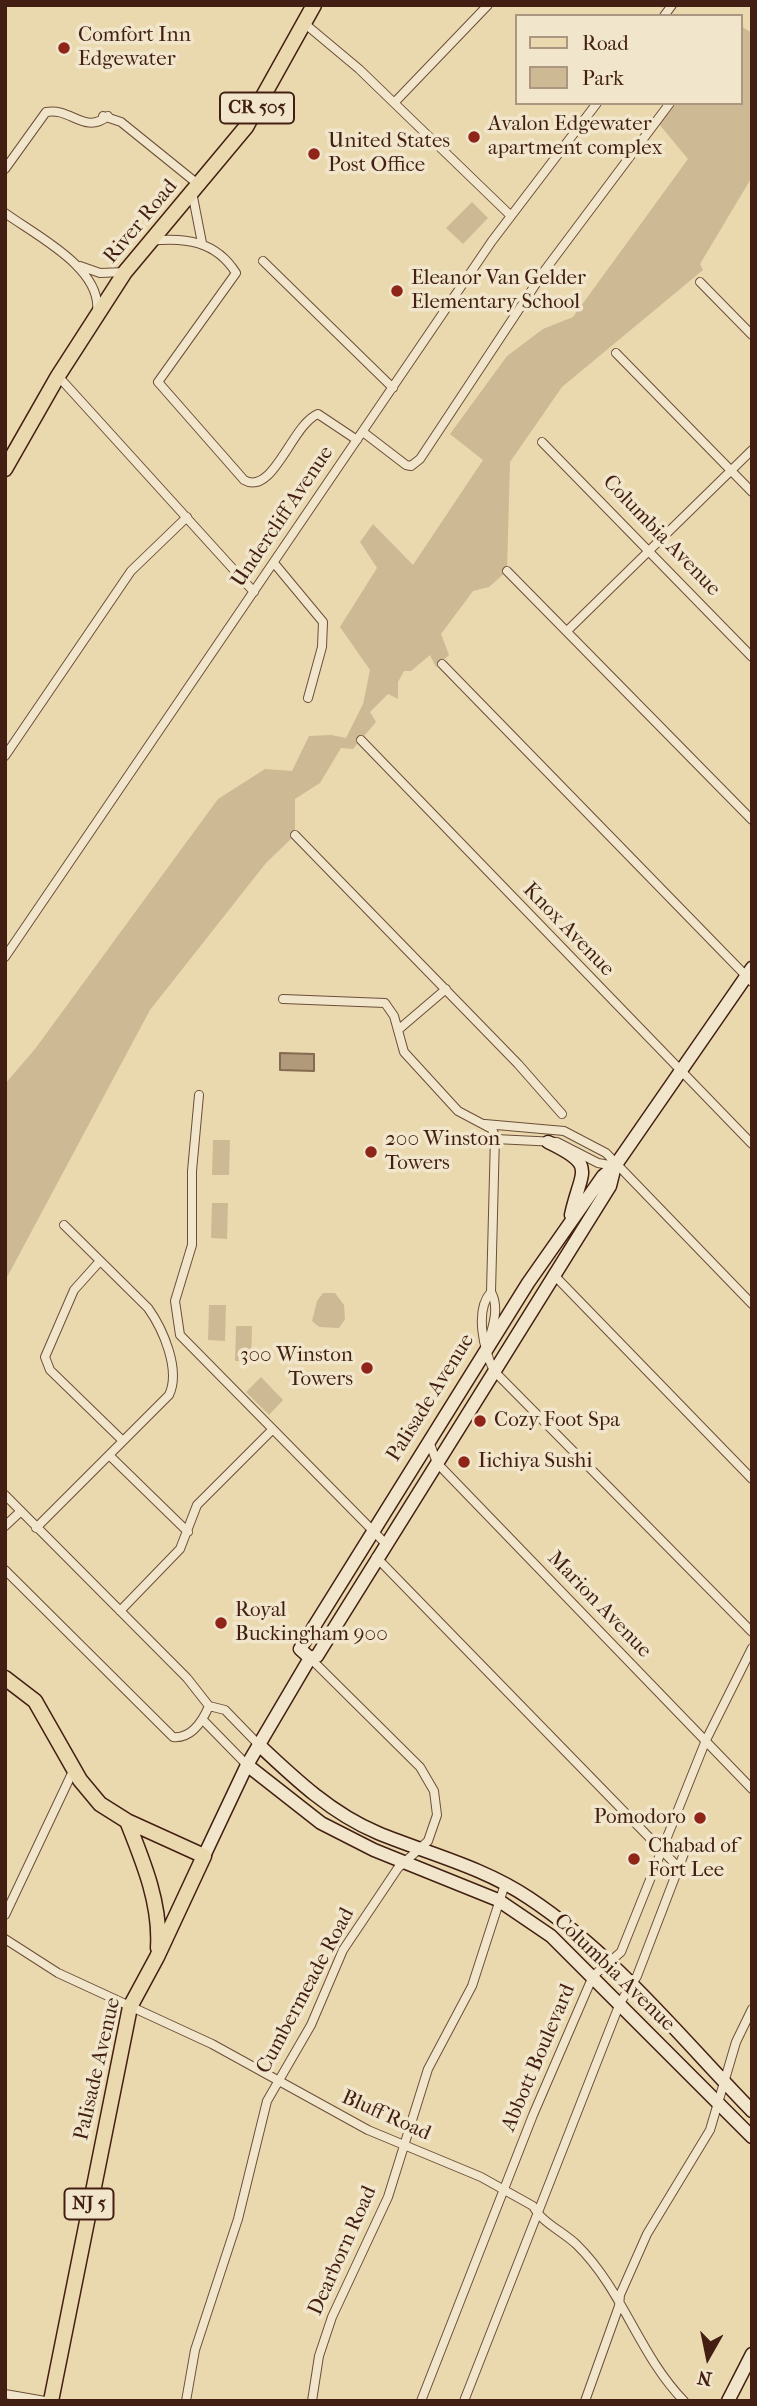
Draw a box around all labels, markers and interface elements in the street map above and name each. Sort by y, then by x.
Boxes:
legend [516,14,743,105]
place label: Comfort Inn Edgewater [78,23,191,73]
text: Road [582,31,629,55]
marker: Comfort Inn Edgewater [56,40,72,56]
text: Park [582,66,624,90]
road number: CR 505 [220,92,294,124]
place label: Avalon Edgewater apartment complex [488,112,662,162]
place label: United States Post Office [328,129,450,179]
marker: Avalon Edgewater apartment complex [466,129,482,145]
marker: United States Post Office [306,146,322,162]
street label: River Road [99,175,183,269]
place label: Eleanor Van Gelder Elementary School [411,266,586,316]
marker: Eleanor Van Gelder Elementary School [389,283,405,299]
street label: Undercliff Avenue [226,442,340,592]
street label: Columbia Avenue [597,470,725,602]
street label: Knox Avenue [517,878,619,982]
place label: 200 Winston Towers [385,1127,500,1177]
marker: 200 Winston Towers [363,1144,379,1160]
street label: Palisade Avenue [382,1330,480,1466]
place label: 300 Winston Towers [240,1343,353,1393]
marker: 300 Winston Towers [359,1360,375,1376]
place label: Cozy Foot Spa [494,1408,620,1434]
marker: Cozy Foot Spa [472,1413,488,1429]
place label: Iichiya Sushi [478,1449,593,1475]
marker: Iichiya Sushi [456,1454,472,1470]
street label: Marion Avenue [542,1546,656,1664]
place label: Royal Buckingham 900 [235,1598,388,1648]
marker: Royal Buckingham 900 [213,1615,229,1631]
place label: Pomodoro [594,1805,686,1831]
marker: Pomodoro [692,1810,708,1826]
place label: Chabad of Fort Lee [648,1834,738,1884]
marker: Chabad of Fort Lee [626,1851,642,1867]
street label: Cumbermeade Road [252,1904,360,2078]
street label: Columbia Avenue [548,1909,680,2037]
street label: Abbott Boulevard [497,1981,581,2135]
street label: Palisade Avenue [69,1995,127,2143]
street label: Bluff Road [338,2085,434,2147]
street label: Dearborn Road [303,2182,383,2320]
road number: NJ 5 [64,2188,114,2220]
north arrow [673,2322,743,2392]
text: N [696,2366,714,2390]

